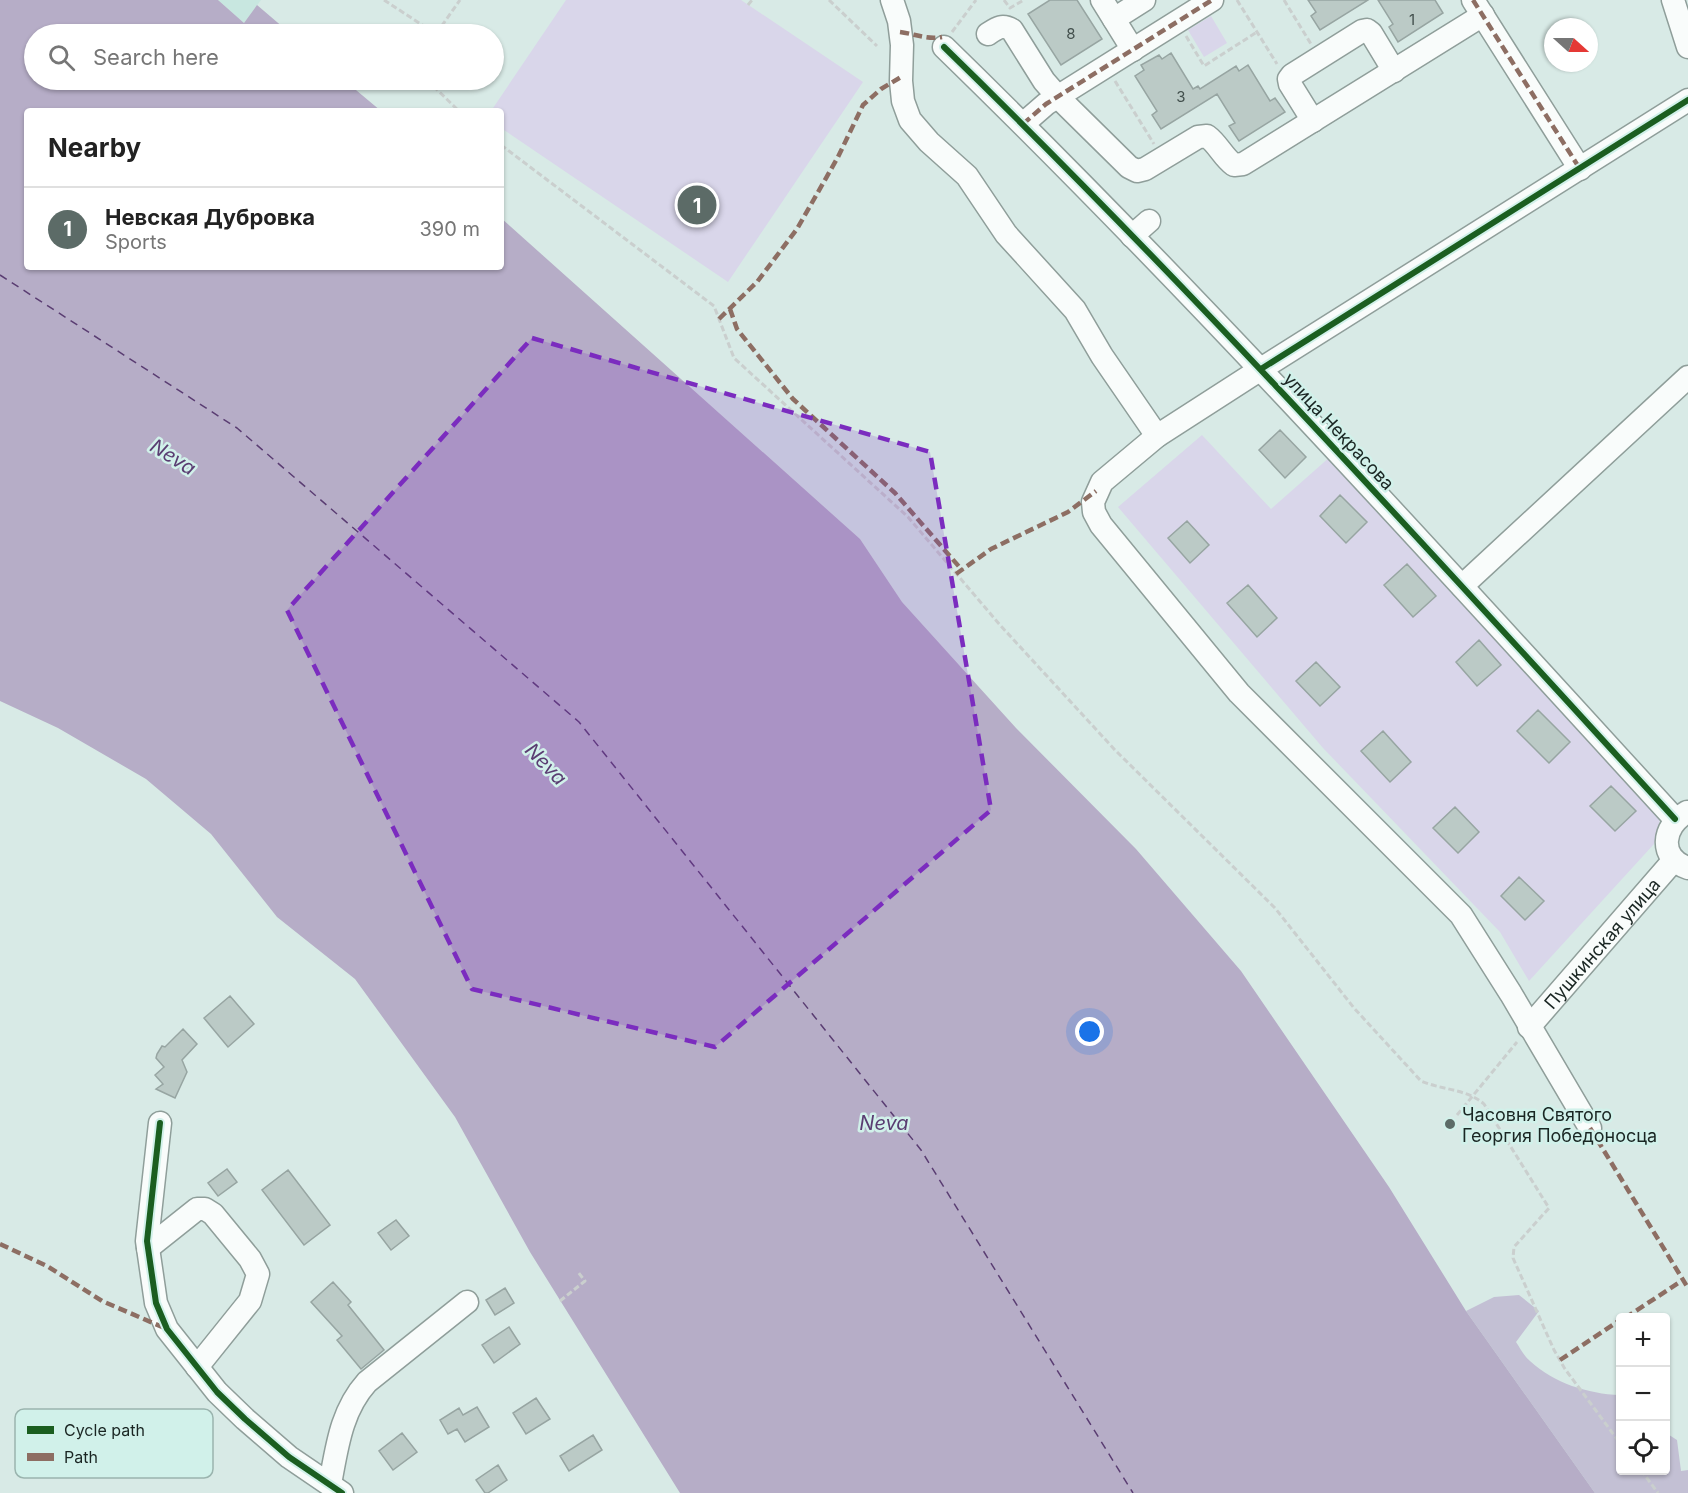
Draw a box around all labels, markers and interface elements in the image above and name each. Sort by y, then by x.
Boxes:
house number: 1 [1409,10,1415,29]
north arrow [1544,18,1598,72]
search box [24,24,504,90]
house number: 8 [1066,24,1076,43]
icon: search [45,41,78,74]
text: Search here [93,44,219,70]
house number: 3 [1176,87,1186,106]
text: Nearby [48,132,141,163]
pin: 1 [678,182,716,228]
text: Невская Дубровка [105,204,315,230]
text: 1 [63,217,72,241]
text: 390 m [419,217,480,241]
text: Sports [105,230,167,254]
street label: улица Некрасова [1279,368,1399,494]
water label: Neva [146,434,200,480]
water label: Neva [520,738,572,790]
street label: Пушкинская улица [1539,874,1664,1013]
your location [1075,1017,1104,1046]
place label: Часовня Святого Георгия Победоносца [1462,1104,1657,1146]
water label: Neva [859,1111,909,1135]
marker: Часовня Святого Георгия Победоносца [1443,1117,1457,1131]
map controls [1616,1313,1670,1475]
button: + [1616,1313,1670,1367]
button: − [1616,1367,1670,1421]
legend [15,1409,213,1478]
text: Cycle path [64,1420,145,1440]
button: locate [1616,1421,1670,1475]
text: Path [64,1447,98,1467]

